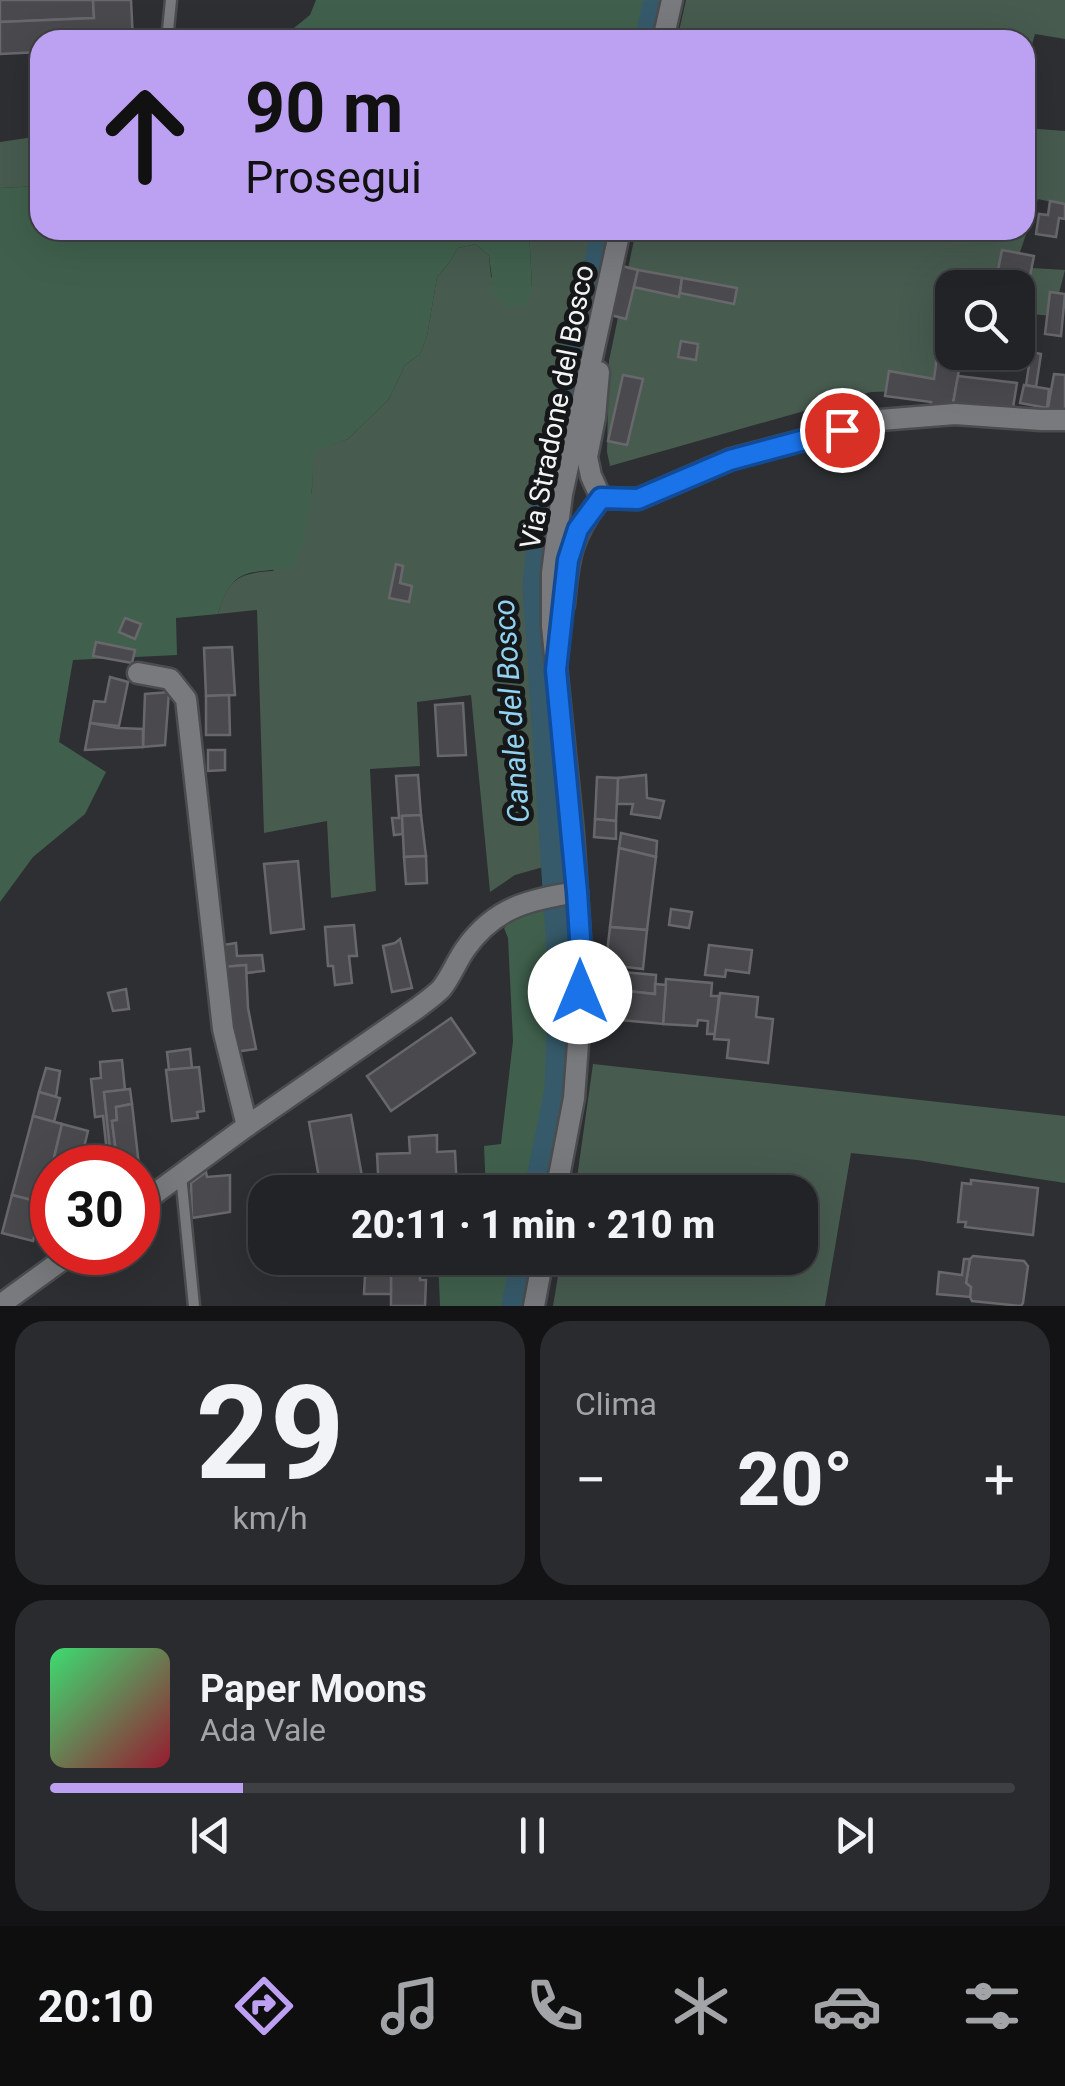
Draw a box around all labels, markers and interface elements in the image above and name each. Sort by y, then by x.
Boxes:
text: 90 m [245,67,403,149]
icon: ahead [80,70,210,200]
text: Prosegui [245,151,422,204]
street label: Via Stradone del Bosco [513,262,601,552]
map controls [935,270,1035,370]
button: search [935,270,1035,370]
pin [800,388,885,473]
icon: arrive [815,403,870,458]
water label: Canale del Bosco [486,598,536,824]
position arrow [528,940,632,1044]
speed limit sign: 30 [30,1145,160,1275]
text: 20:11 · 1 min · 210 m [351,1203,715,1247]
text: 29 [195,1357,345,1510]
text: Clima [575,1385,657,1423]
text: 20° [737,1435,853,1523]
text: − [575,1448,606,1512]
text: + [984,1448,1015,1512]
text: km/h [232,1499,308,1537]
text: Paper Moons [200,1667,427,1711]
text: Ada Vale [200,1711,326,1749]
icon: previous [183,1808,238,1863]
icon: pause [505,1808,560,1863]
icon: next [827,1808,882,1863]
icon: directions [229,1971,299,2041]
icon: music [375,1971,445,2041]
icon: phone [520,1971,590,2041]
icon: climate [666,1971,736,2041]
icon: car [812,1971,882,2041]
icon: filters [957,1971,1027,2041]
text: 20:10 [38,1980,154,2033]

